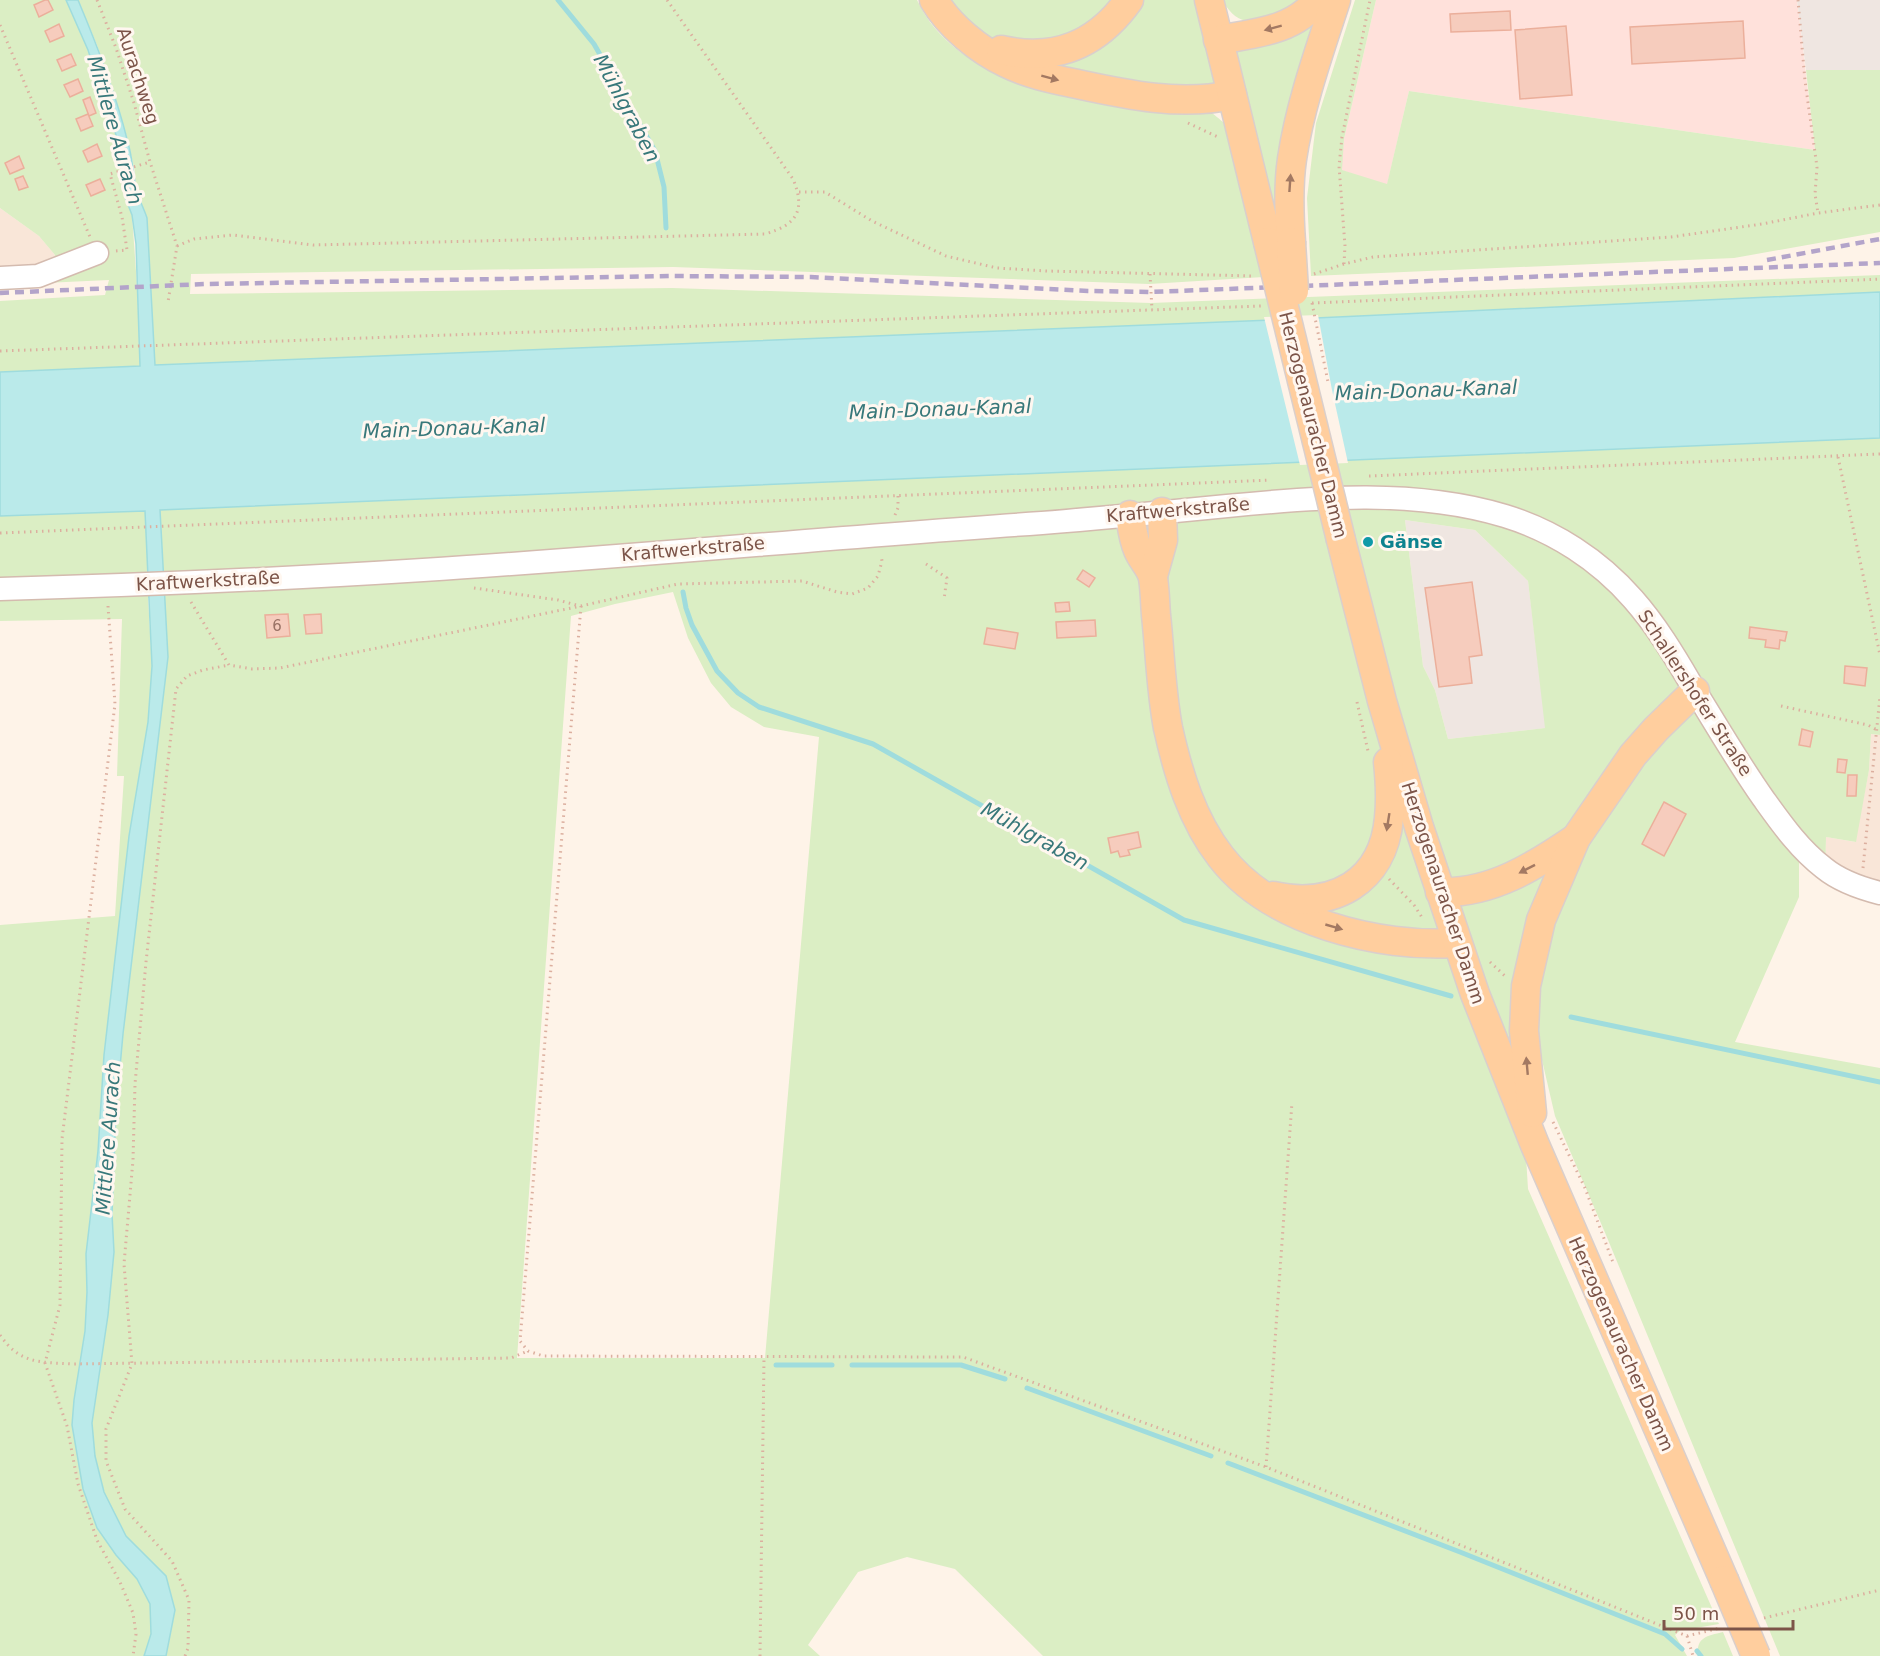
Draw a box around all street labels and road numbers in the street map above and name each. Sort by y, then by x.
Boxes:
street label: Aurachweg [113,25,164,127]
street label: Herzogenauracher Damm [1275,309,1352,540]
street label: Kraftwerkstraße [1105,493,1251,526]
street label: Kraftwerkstraße [620,532,766,565]
street label: Kraftwerkstraße [135,566,281,595]
street label: Schallershofer Straße [1634,606,1757,780]
street label: Herzogenauracher Damm [1398,779,1489,1007]
street label: Herzogenauracher Damm [1565,1233,1678,1454]

